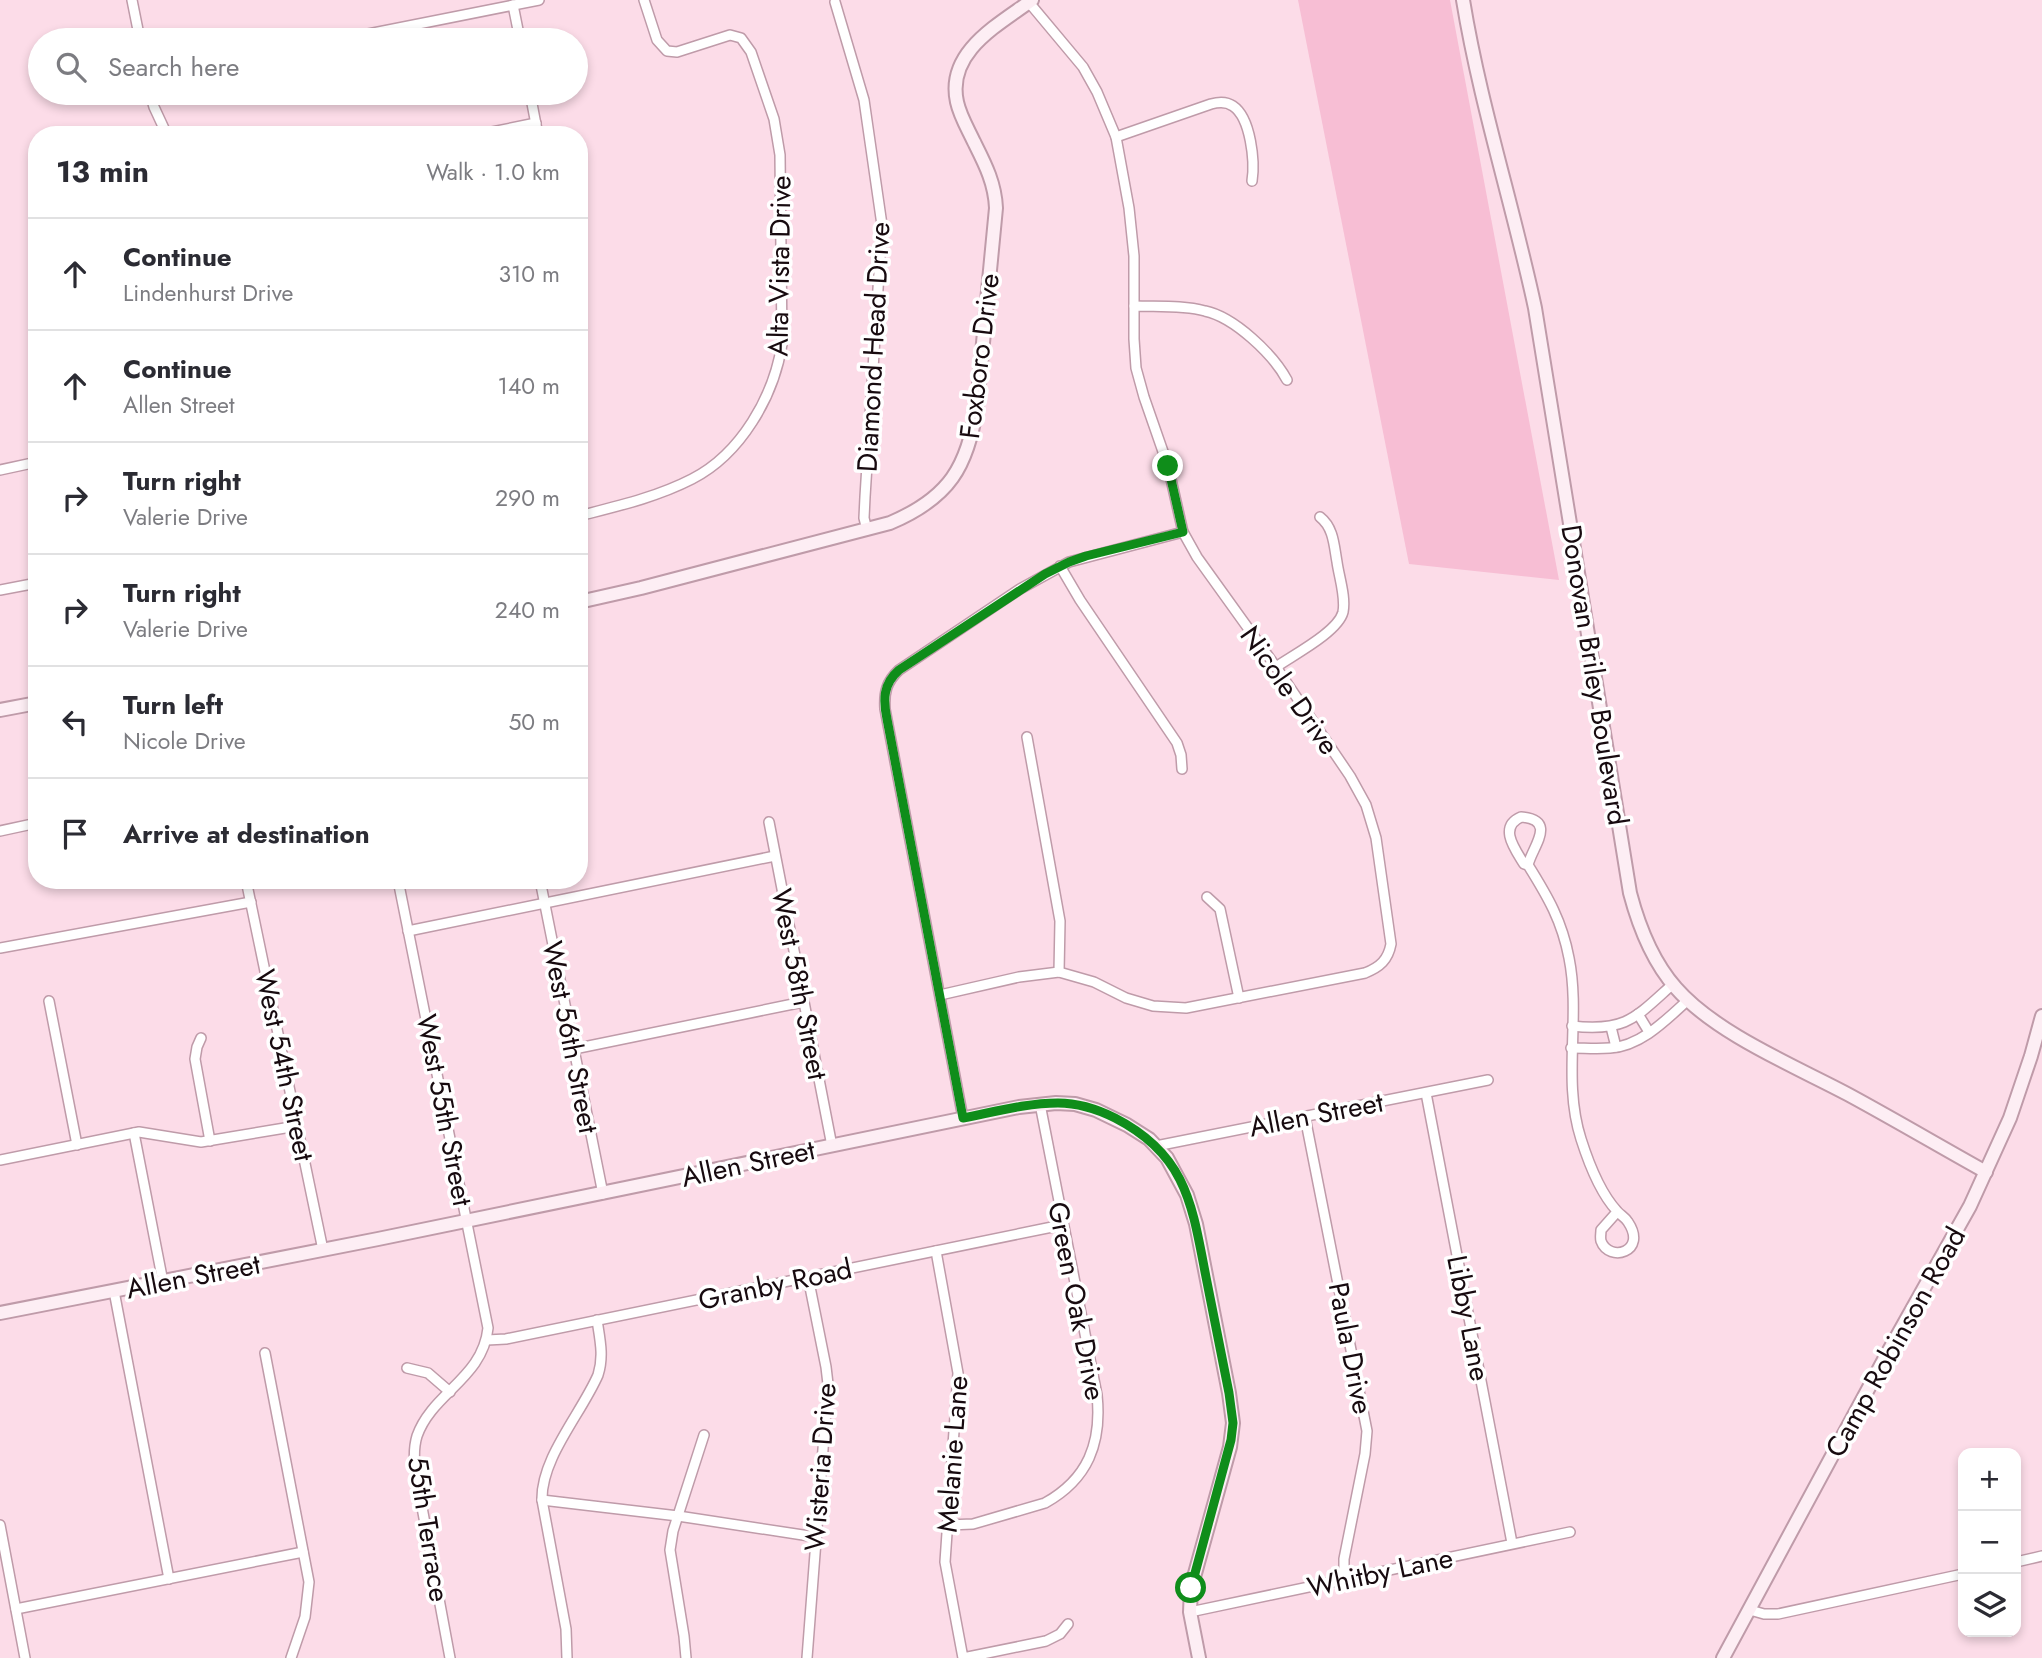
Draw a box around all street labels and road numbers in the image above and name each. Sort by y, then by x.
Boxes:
street label: Alta Vista Drive [757,175,802,357]
street label: Diamond Head Drive [846,221,901,473]
street label: Foxboro Drive [949,271,1010,441]
street label: Donovan Briley Boulevard [1550,522,1639,828]
street label: Nicole Drive [1230,617,1349,763]
street label: West 58th Street [761,885,838,1084]
street label: West 56th Street [532,938,609,1137]
street label: West 54th Street [244,965,325,1165]
street label: West 55th Street [406,1011,483,1210]
street label: Allen Street [1246,1081,1387,1148]
street label: Allen Street [677,1129,819,1198]
street label: Green Oak Drive [1037,1198,1116,1404]
street label: Camp Robinson Road [1815,1220,1976,1465]
street label: Allen Street [123,1243,264,1310]
street label: Granby Road [694,1248,856,1321]
street label: Libby Lane [1436,1252,1501,1384]
street label: Paula Drive [1318,1279,1383,1417]
street label: Melanie Lane [927,1374,978,1534]
street label: Wisteria Drive [794,1382,847,1552]
street label: 55th Terrace [397,1454,460,1605]
street label: Whitby Lane [1304,1537,1457,1608]

